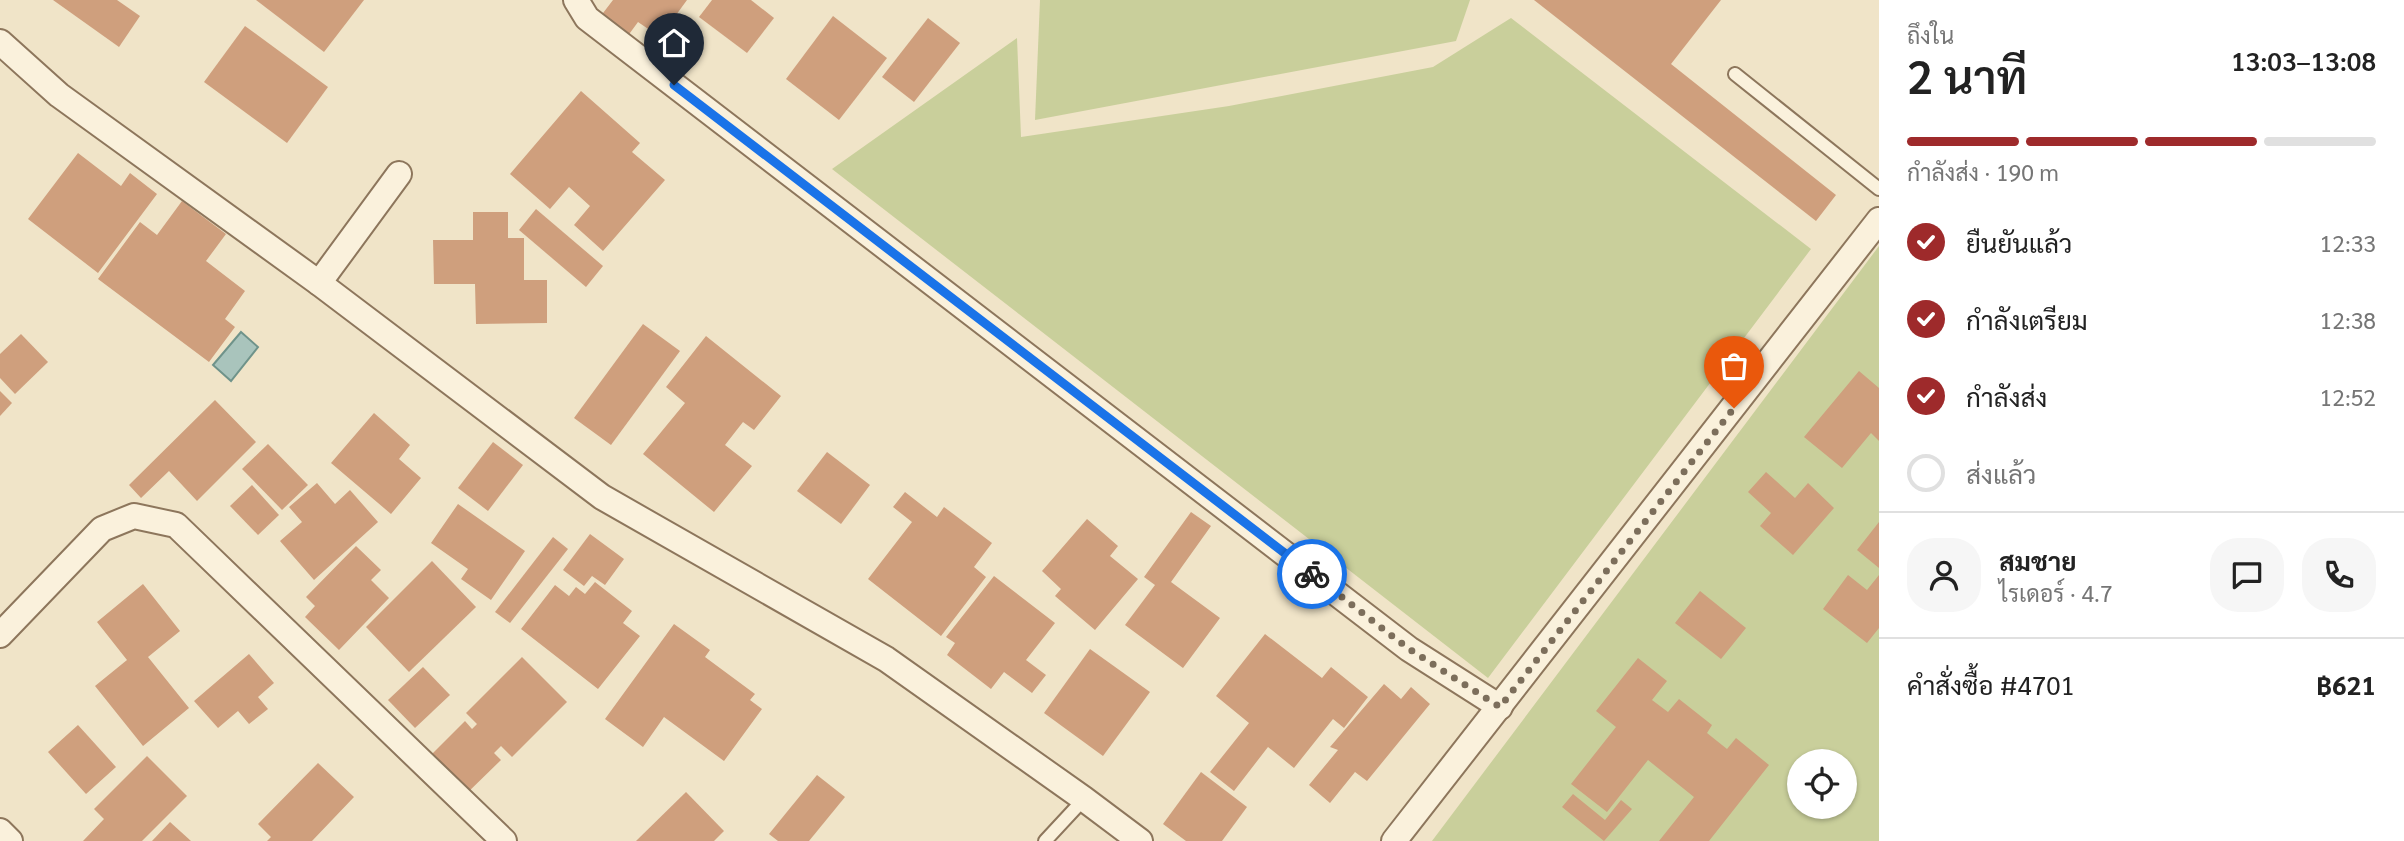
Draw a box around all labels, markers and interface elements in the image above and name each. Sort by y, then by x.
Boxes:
pin [644,13,704,85]
text: ถึงใน [1907,19,1954,49]
icon: home [655,24,693,62]
text: 13:03–13:08 [2231,43,2376,77]
text: 2 นาที [1907,45,2027,105]
text: กำลังส่ง · 190 m [1907,156,2059,186]
icon: check [1907,223,1945,261]
text: ยืนยันแล้ว [1966,225,2072,259]
text: 12:33 [2320,227,2376,257]
icon: check [1907,300,1945,338]
text: กำลังเตรียม [1966,302,2088,336]
text: 12:38 [2320,304,2376,334]
pin [1704,336,1764,408]
icon: bag [1715,347,1753,385]
icon: check [1907,377,1945,415]
text: กำลังส่ง [1966,379,2047,413]
text: 12:52 [2320,381,2376,411]
text: ส่งแล้ว [1966,456,2036,490]
button: person [1907,538,1981,612]
button: chat [2210,538,2284,612]
button: phone [2302,538,2376,612]
courier [1277,539,1347,609]
text: สมชาย [1999,543,2076,577]
icon: bike [1293,555,1331,593]
text: ไรเดอร์ · 4.7 [1999,577,2113,607]
text: คำสั่งซื้อ #4701 [1907,667,2075,701]
text: ฿621 [2316,667,2376,701]
map controls [1787,749,1857,819]
button: locate [1787,749,1857,819]

